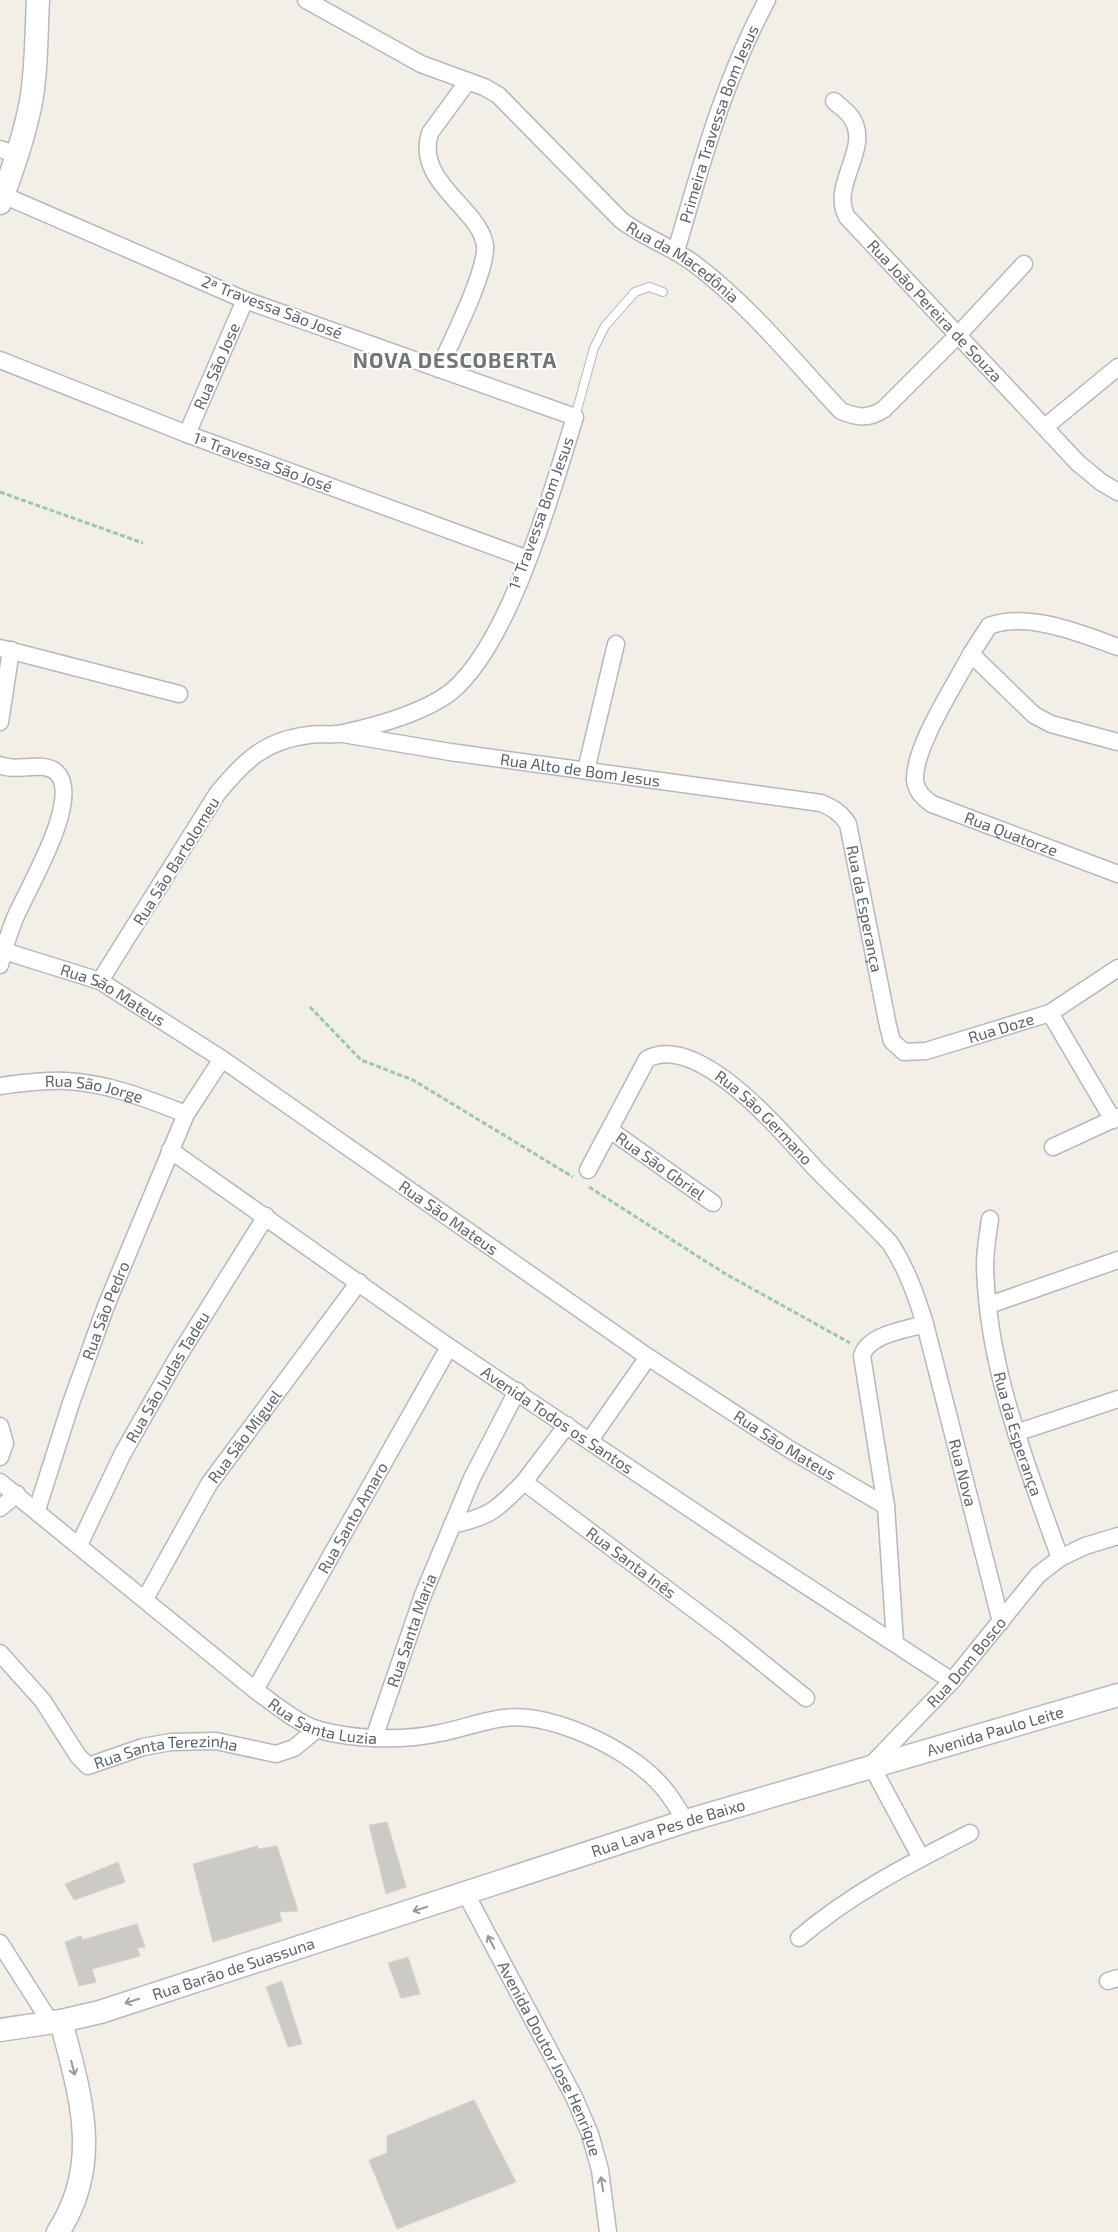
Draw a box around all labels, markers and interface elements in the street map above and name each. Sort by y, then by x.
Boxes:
street label: Primeira Travessa Bom Jesus [675,21,762,225]
street label: Rua da Macedônia [623,217,743,306]
street label: Rua João Pereira de Souza [864,235,1007,385]
street label: 2ª Travessa São José [199,271,345,342]
street label: Rua São Jose [189,320,243,412]
district label: NOVA DESCOBERTA [353,347,557,372]
street label: 1ª Travessa São José [191,428,335,496]
street label: 1ª Travessa Bom Jesus [504,434,577,592]
street label: Rua Alto de Bom Jesus [499,749,662,790]
street label: Rua São Bartolomeu [128,793,223,928]
street label: Rua Quatorze [962,807,1061,860]
street label: Rua da Esperança [843,843,887,974]
street label: Rua São Mateus [58,959,169,1029]
street label: Rua Doze [966,1009,1036,1047]
street label: Rua São Germano [712,1066,817,1168]
street label: Rua São Jorge [44,1071,146,1106]
street label: Rua São Gbriel [613,1127,709,1204]
street label: Rua São Mateus [396,1176,502,1258]
street label: Rua São Pedro [77,1258,133,1362]
street label: Rua São Judas Tadeu [121,1308,213,1446]
street label: Avenida Todos os Santos [478,1362,637,1477]
street label: Rua da Esperança [991,1370,1047,1498]
street label: Rua São Miguel [203,1385,285,1486]
street label: Rua São Mateus [731,1406,840,1483]
street label: Rua Nova [946,1437,981,1508]
street label: Rua Santo Amaro [313,1458,391,1576]
street label: Rua Santa Inês [583,1522,680,1602]
street label: Rua Santa Maria [382,1571,440,1689]
street label: Rua Dom Bosco [922,1613,1009,1711]
street label: Rua Santa Luzia [265,1693,378,1747]
street label: Avenida Paulo Leite [924,1701,1066,1759]
street label: Rua Santa Terezinha [91,1731,240,1772]
street label: Rua Lava Pes de Baixo [589,1794,747,1860]
one-way arrow [412,1905,428,1914]
street label: Rua Barão de Suassuna [150,1933,317,2003]
one-way arrow [486,1934,496,1949]
street label: Avenida Doutor Jose Henrique [494,1957,606,2158]
one-way arrow [124,1997,140,2007]
one-way arrow [69,2060,79,2076]
one-way arrow [597,2176,607,2192]

